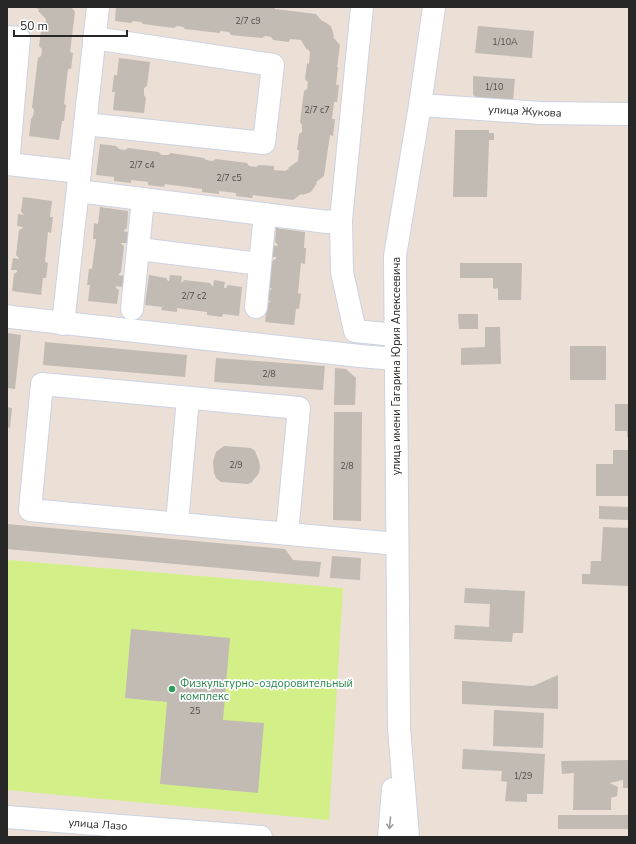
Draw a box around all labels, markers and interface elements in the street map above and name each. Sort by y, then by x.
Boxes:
scale bar [14,12,127,38]
house number: 2/7 с9 [235,15,261,27]
text: 50 m [20,18,48,34]
house number: 1/10А [492,36,518,48]
house number: 1/10 [485,81,503,93]
street label: улица Жукова [488,102,562,121]
house number: 2/7 с7 [304,104,330,116]
house number: 2/7 с4 [129,159,155,171]
house number: 2/7 с5 [216,172,242,184]
street label: улица имени Гагарина Юрия Алексеевича [389,257,404,475]
house number: 2/7 с2 [181,290,207,302]
house number: 2/8 [262,368,276,380]
house number: 2/9 [229,459,243,471]
house number: 2/8 [340,460,354,472]
place label: Физкультурно-оздоровительный комплекс [180,676,353,704]
marker: Физкультурно-оздоровительный комплекс [167,684,177,694]
house number: 25 [190,705,200,717]
house number: 1/29 [514,770,532,782]
street label: улица Лазо [68,815,128,834]
one-way arrow [387,816,394,829]

